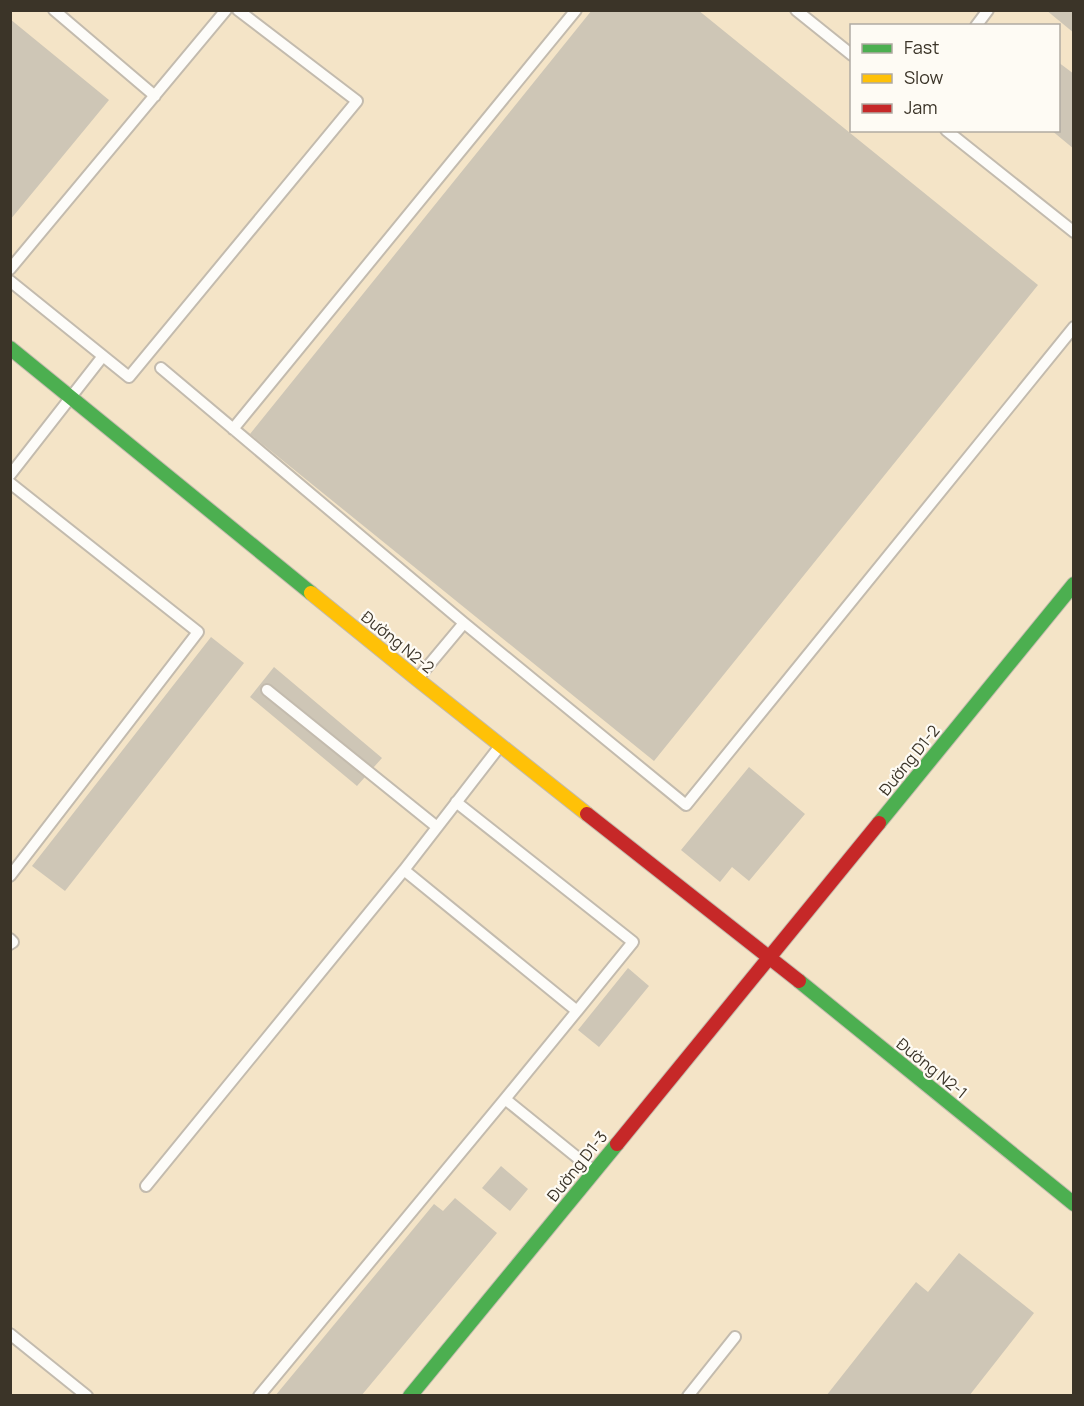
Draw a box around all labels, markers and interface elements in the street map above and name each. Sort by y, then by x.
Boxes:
legend [850,24,1060,132]
text: Fast [904,35,939,59]
text: Slow [904,65,944,89]
text: Jam [904,95,938,119]
street label: Đường N2-2 [357,606,439,678]
street label: Đường D1-2 [874,720,944,800]
street label: Đường N2-1 [892,1033,972,1103]
street label: Đường D1-3 [542,1126,612,1206]

